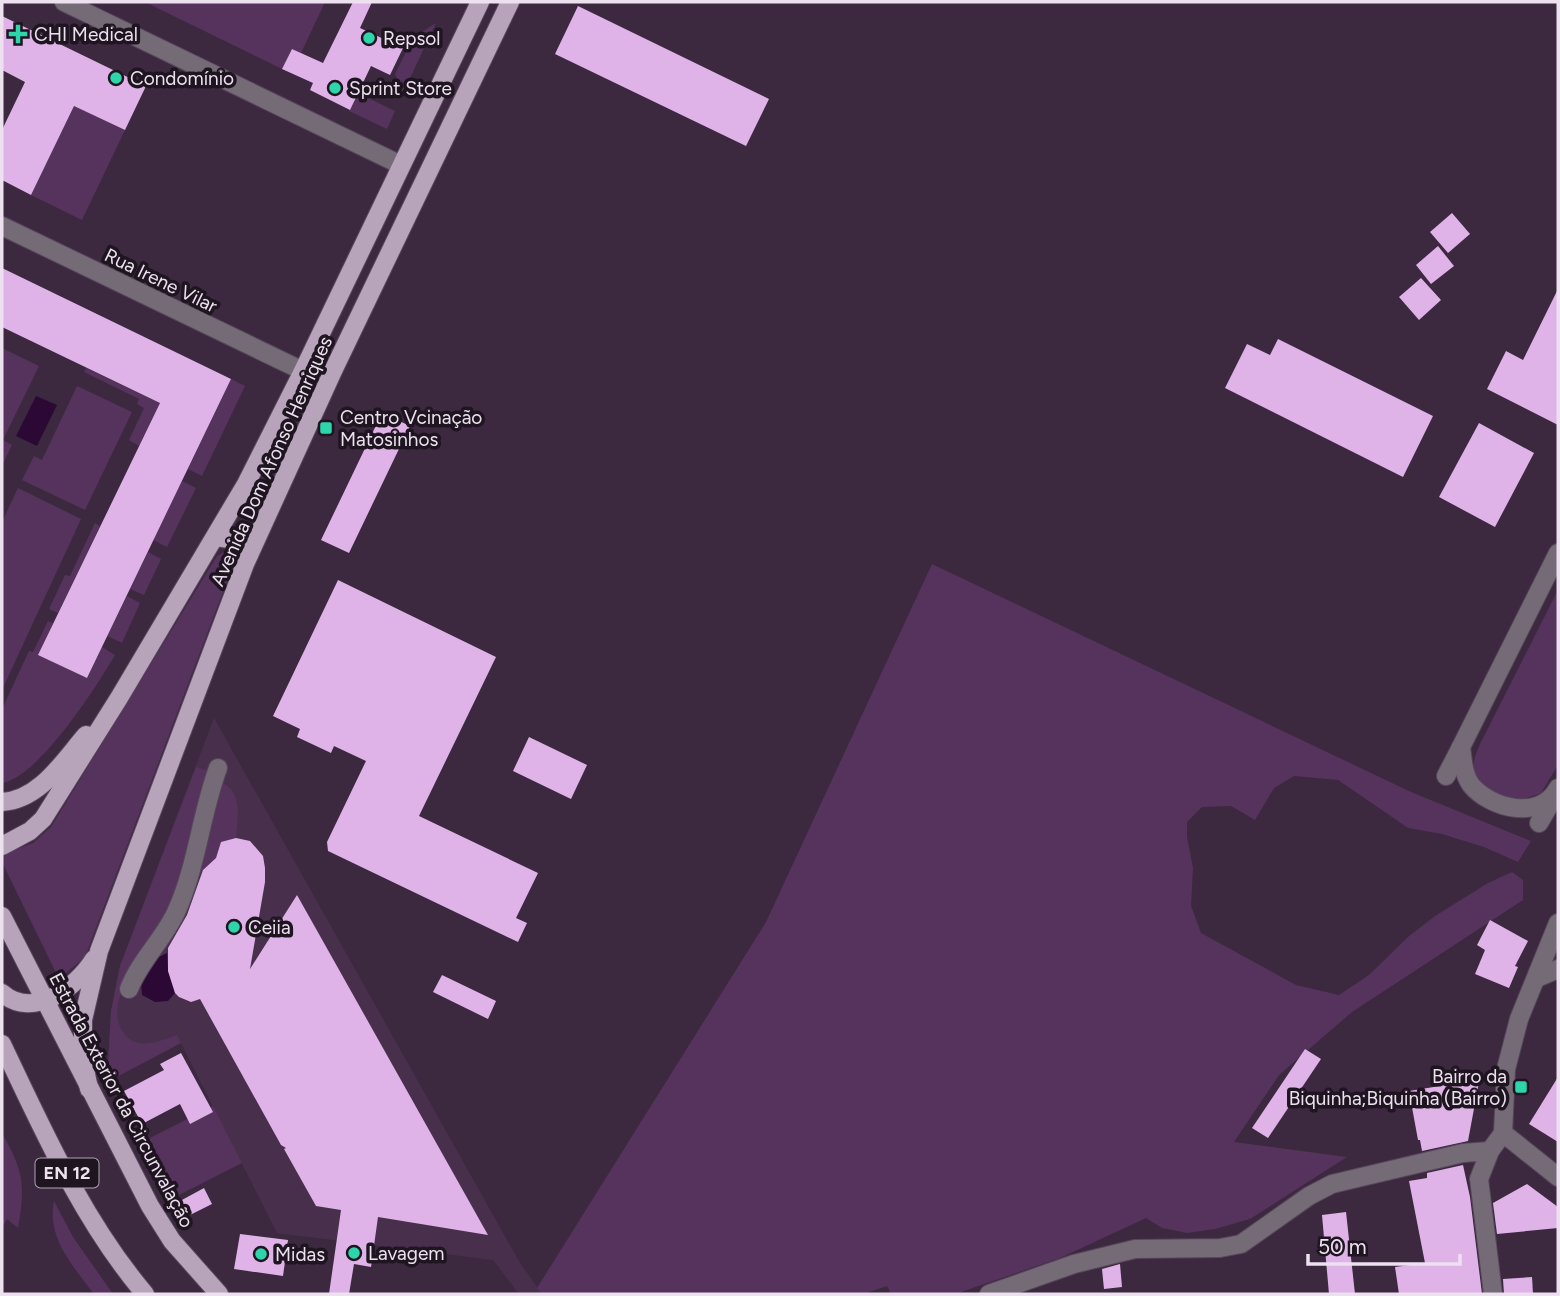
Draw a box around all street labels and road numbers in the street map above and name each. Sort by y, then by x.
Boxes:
street label: Rua Irene Vilar [101,243,221,318]
street label: Avenida Dom Afonso Henriques [206,333,337,590]
street label: Estrada Exterior da Circunvalação [44,969,199,1232]
road number: EN 12 [36,1158,98,1188]

